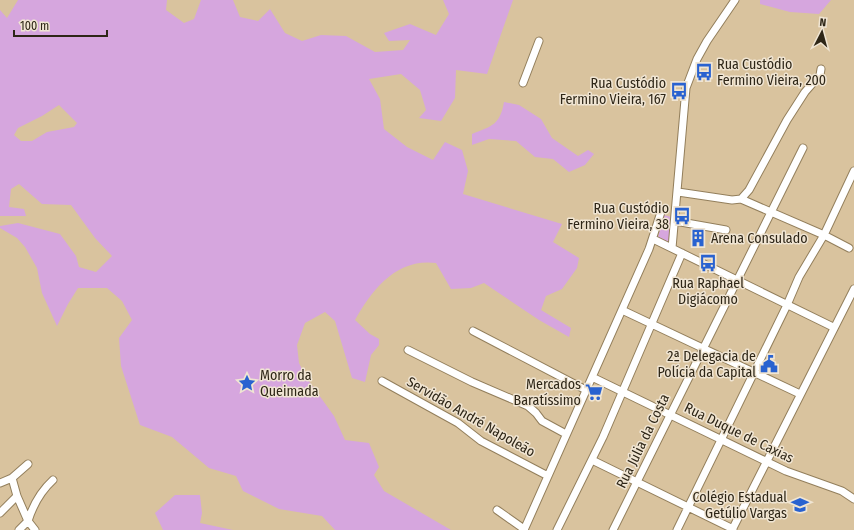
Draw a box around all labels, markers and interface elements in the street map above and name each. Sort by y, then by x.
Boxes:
scale bar [14,12,107,38]
north arrow [802,12,842,52]
text: N [819,16,827,29]
text: 100 m [20,19,49,33]
place label: Rua Custódio Fermino Vieira, 200 [717,56,826,89]
bus stop icon: Rua Custódio Fermino Vieira, 200 [694,62,714,82]
place label: Rua Custódio Fermino Vieira, 167 [560,75,666,108]
bus stop icon: Rua Custódio Fermino Vieira, 167 [669,81,689,101]
place label: Rua Custódio Fermino Vieira, 38 [567,200,669,233]
bus stop icon: Rua Custódio Fermino Vieira, 38 [672,206,692,226]
building icon: Arena Consulado [688,228,708,248]
place label: Arena Consulado [711,230,808,247]
bus stop icon: Rua Raphael Digiácomo [698,253,718,273]
place label: Rua Raphael Digiácomo [672,275,744,308]
place label: 2ª Delegacia de Polícia da Capital [657,348,756,381]
public building icon: 2ª Delegacia de Polícia da Capital [759,354,779,374]
place label: Morro da Queimada [260,367,319,400]
place icon: Morro da Queimada [237,373,257,393]
street label: Servidão André Napoleão [404,373,538,461]
place label: Mercados Baratíssimo [514,376,581,409]
supermarket icon: Mercados Baratíssimo [584,382,604,402]
street label: Rua Júlia da Costa [613,391,673,491]
street label: Rua Duque de Caxias [682,399,796,467]
place label: Colégio Estadual Getúlio Vargas [692,489,787,522]
school or university icon: Colégio Estadual Getúlio Vargas [790,495,810,515]

